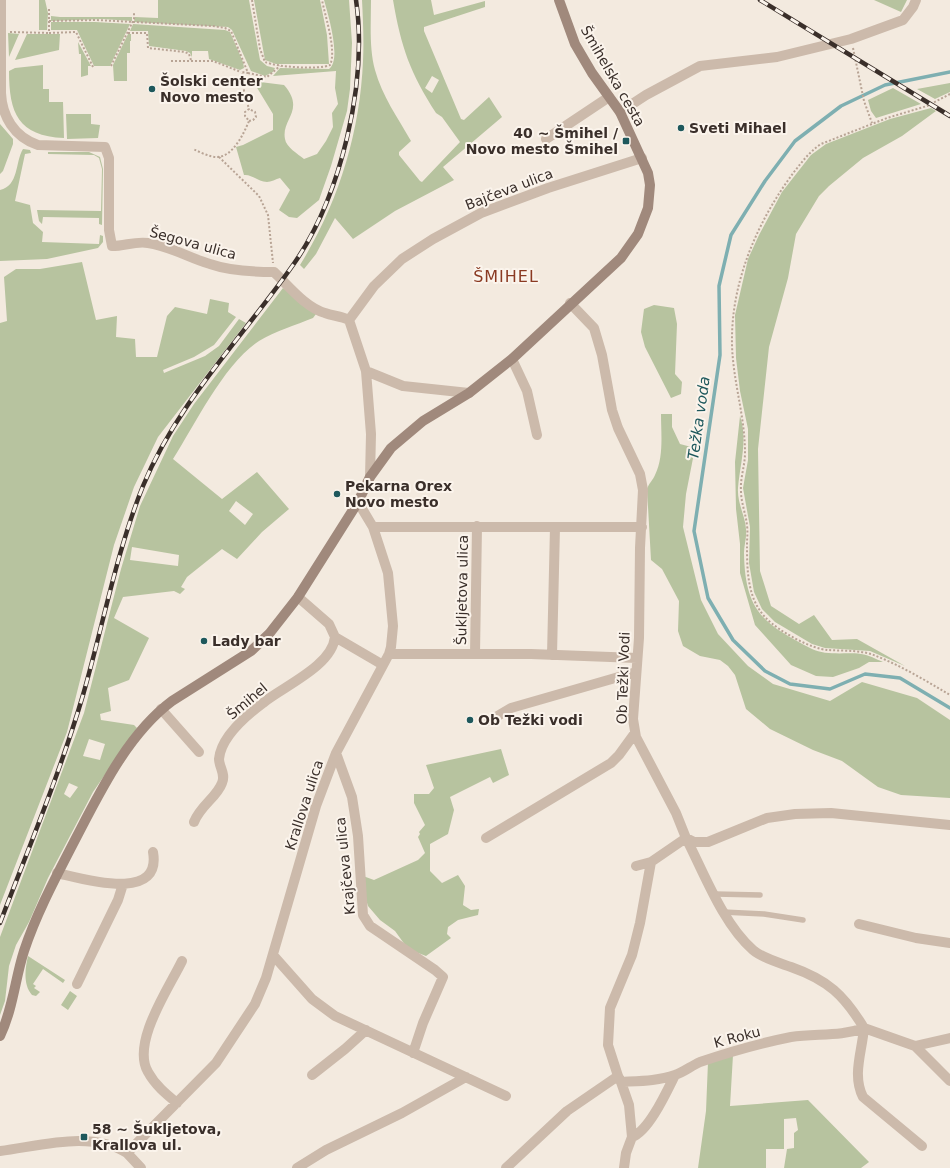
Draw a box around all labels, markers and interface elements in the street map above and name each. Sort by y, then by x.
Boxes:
street label: Šmihelska cesta [578,22,649,129]
place label: Šolski center Novo mesto [160,72,263,105]
marker: Šolski center Novo mesto [147,84,157,94]
place label: Sveti Mihael [689,120,787,136]
marker: Sveti Mihael [676,123,686,133]
place label: 40 ~ Šmihel / Novo mesto Šmihel [466,124,619,157]
marker: 40 ~ Šmihel / Novo mesto Šmihel [621,136,631,146]
street label: Bajčeva ulica [463,165,555,213]
street label: Šegova ulica [148,223,238,262]
district label: ŠMIHEL [473,267,539,286]
water label: Težka voda [684,375,714,461]
place label: Pekarna Orex Novo mesto [345,478,452,510]
marker: Pekarna Orex Novo mesto [332,489,342,499]
street label: Šukljetova ulica [452,535,471,645]
street label: Ob Težki Vodi [613,631,633,725]
place label: Lady bar [212,633,281,649]
marker: Lady bar [199,636,209,646]
street label: Šmihel [223,679,270,722]
place label: Ob Težki vodi [478,712,583,728]
marker: Ob Težki vodi [465,715,475,725]
street label: Krallova ulica [282,758,326,852]
street label: Krajčeva ulica [332,816,358,916]
street label: K Roku [712,1023,762,1051]
place label: 58 ~ Šukljetova, Krallova ul. [92,1120,222,1153]
marker: 58 ~ Šukljetova, Krallova ul. [79,1132,89,1142]

